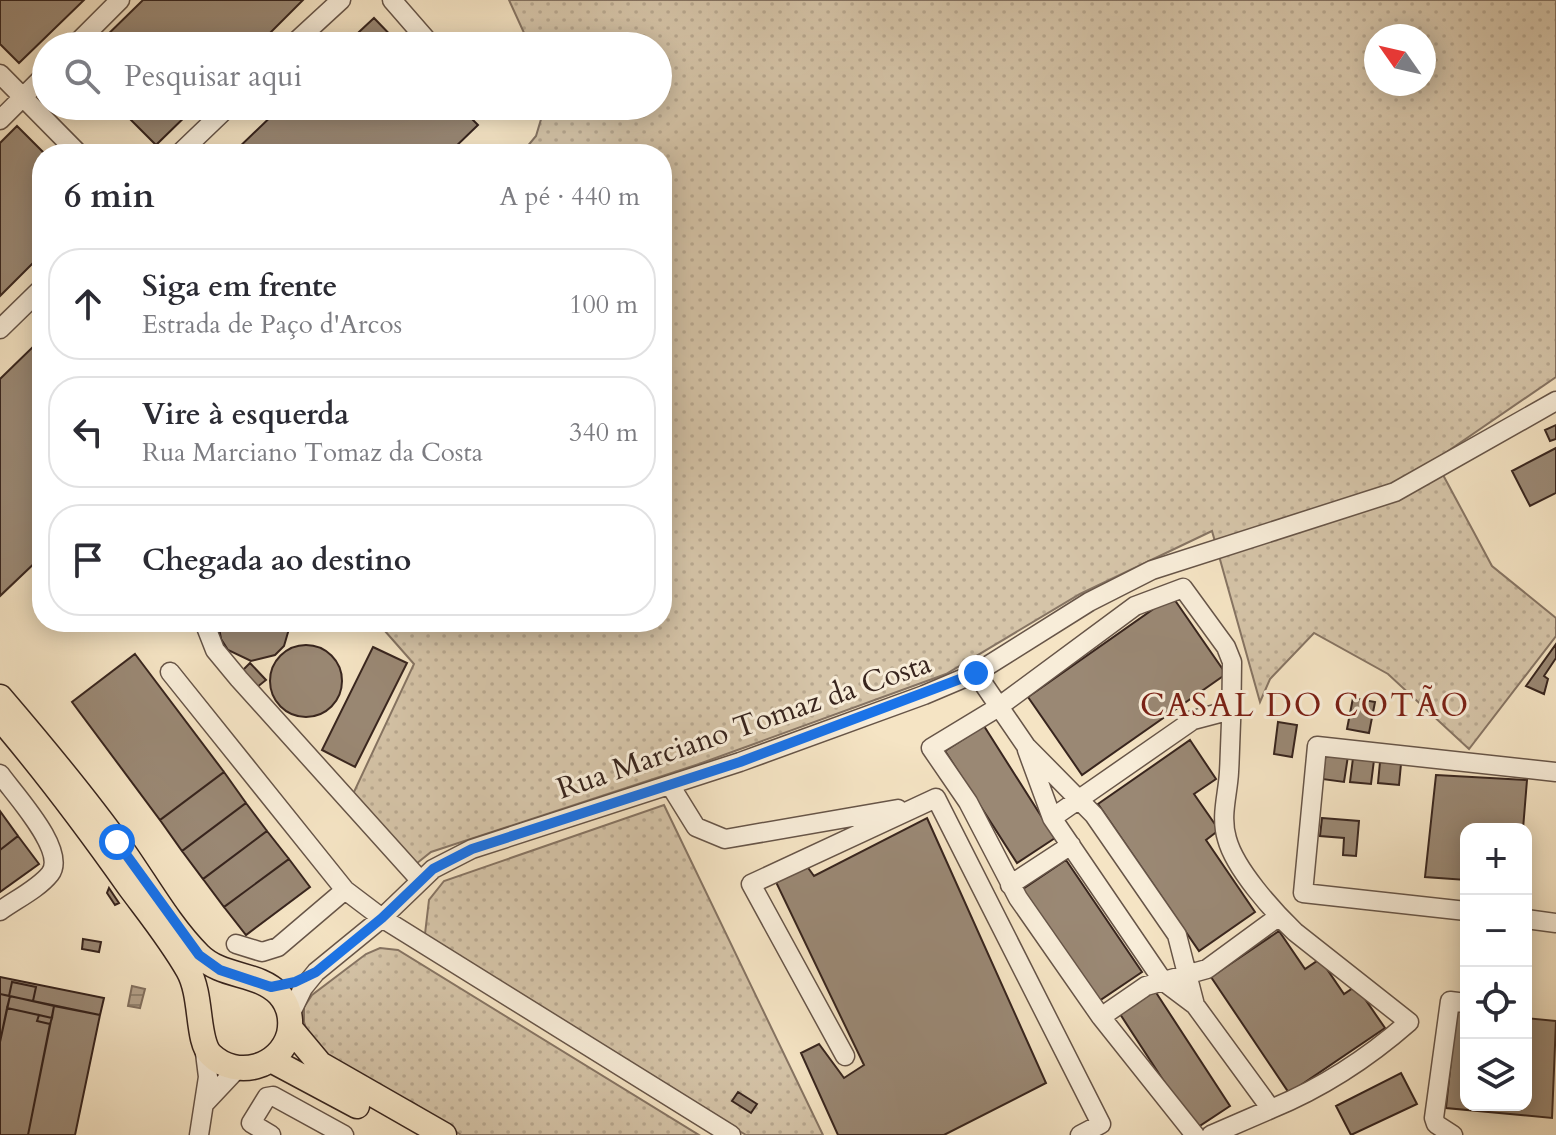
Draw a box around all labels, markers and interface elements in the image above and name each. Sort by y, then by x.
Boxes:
north arrow [1364,24,1436,96]
search box [32,32,672,120]
icon: search [60,54,104,98]
text: Pesquisar aqui [124,56,302,97]
text: 6 min [64,173,155,219]
text: A pé · 440 m [499,179,640,214]
text: Siga em frente [142,266,337,307]
icon: ahead [66,282,110,326]
text: 100 m [569,287,638,322]
text: Estrada de Paço d'Arcos [142,307,402,342]
text: Vire à esquerda [142,394,349,435]
icon: left [66,410,110,454]
text: 340 m [569,415,638,450]
text: Rua Marciano Tomaz da Costa [142,435,483,470]
icon: arrive [66,538,110,582]
text: Chegada ao destino [142,540,411,581]
street label: Rua Marciano Tomaz da Costa [551,643,937,809]
route end [958,655,994,691]
district label: CASAL DO COTÃO [1140,684,1470,728]
map controls [1460,823,1532,1111]
button: + [1460,823,1532,895]
route start [99,824,135,860]
button: − [1460,895,1532,967]
button: locate [1460,967,1532,1039]
button: layers [1460,1039,1532,1111]

